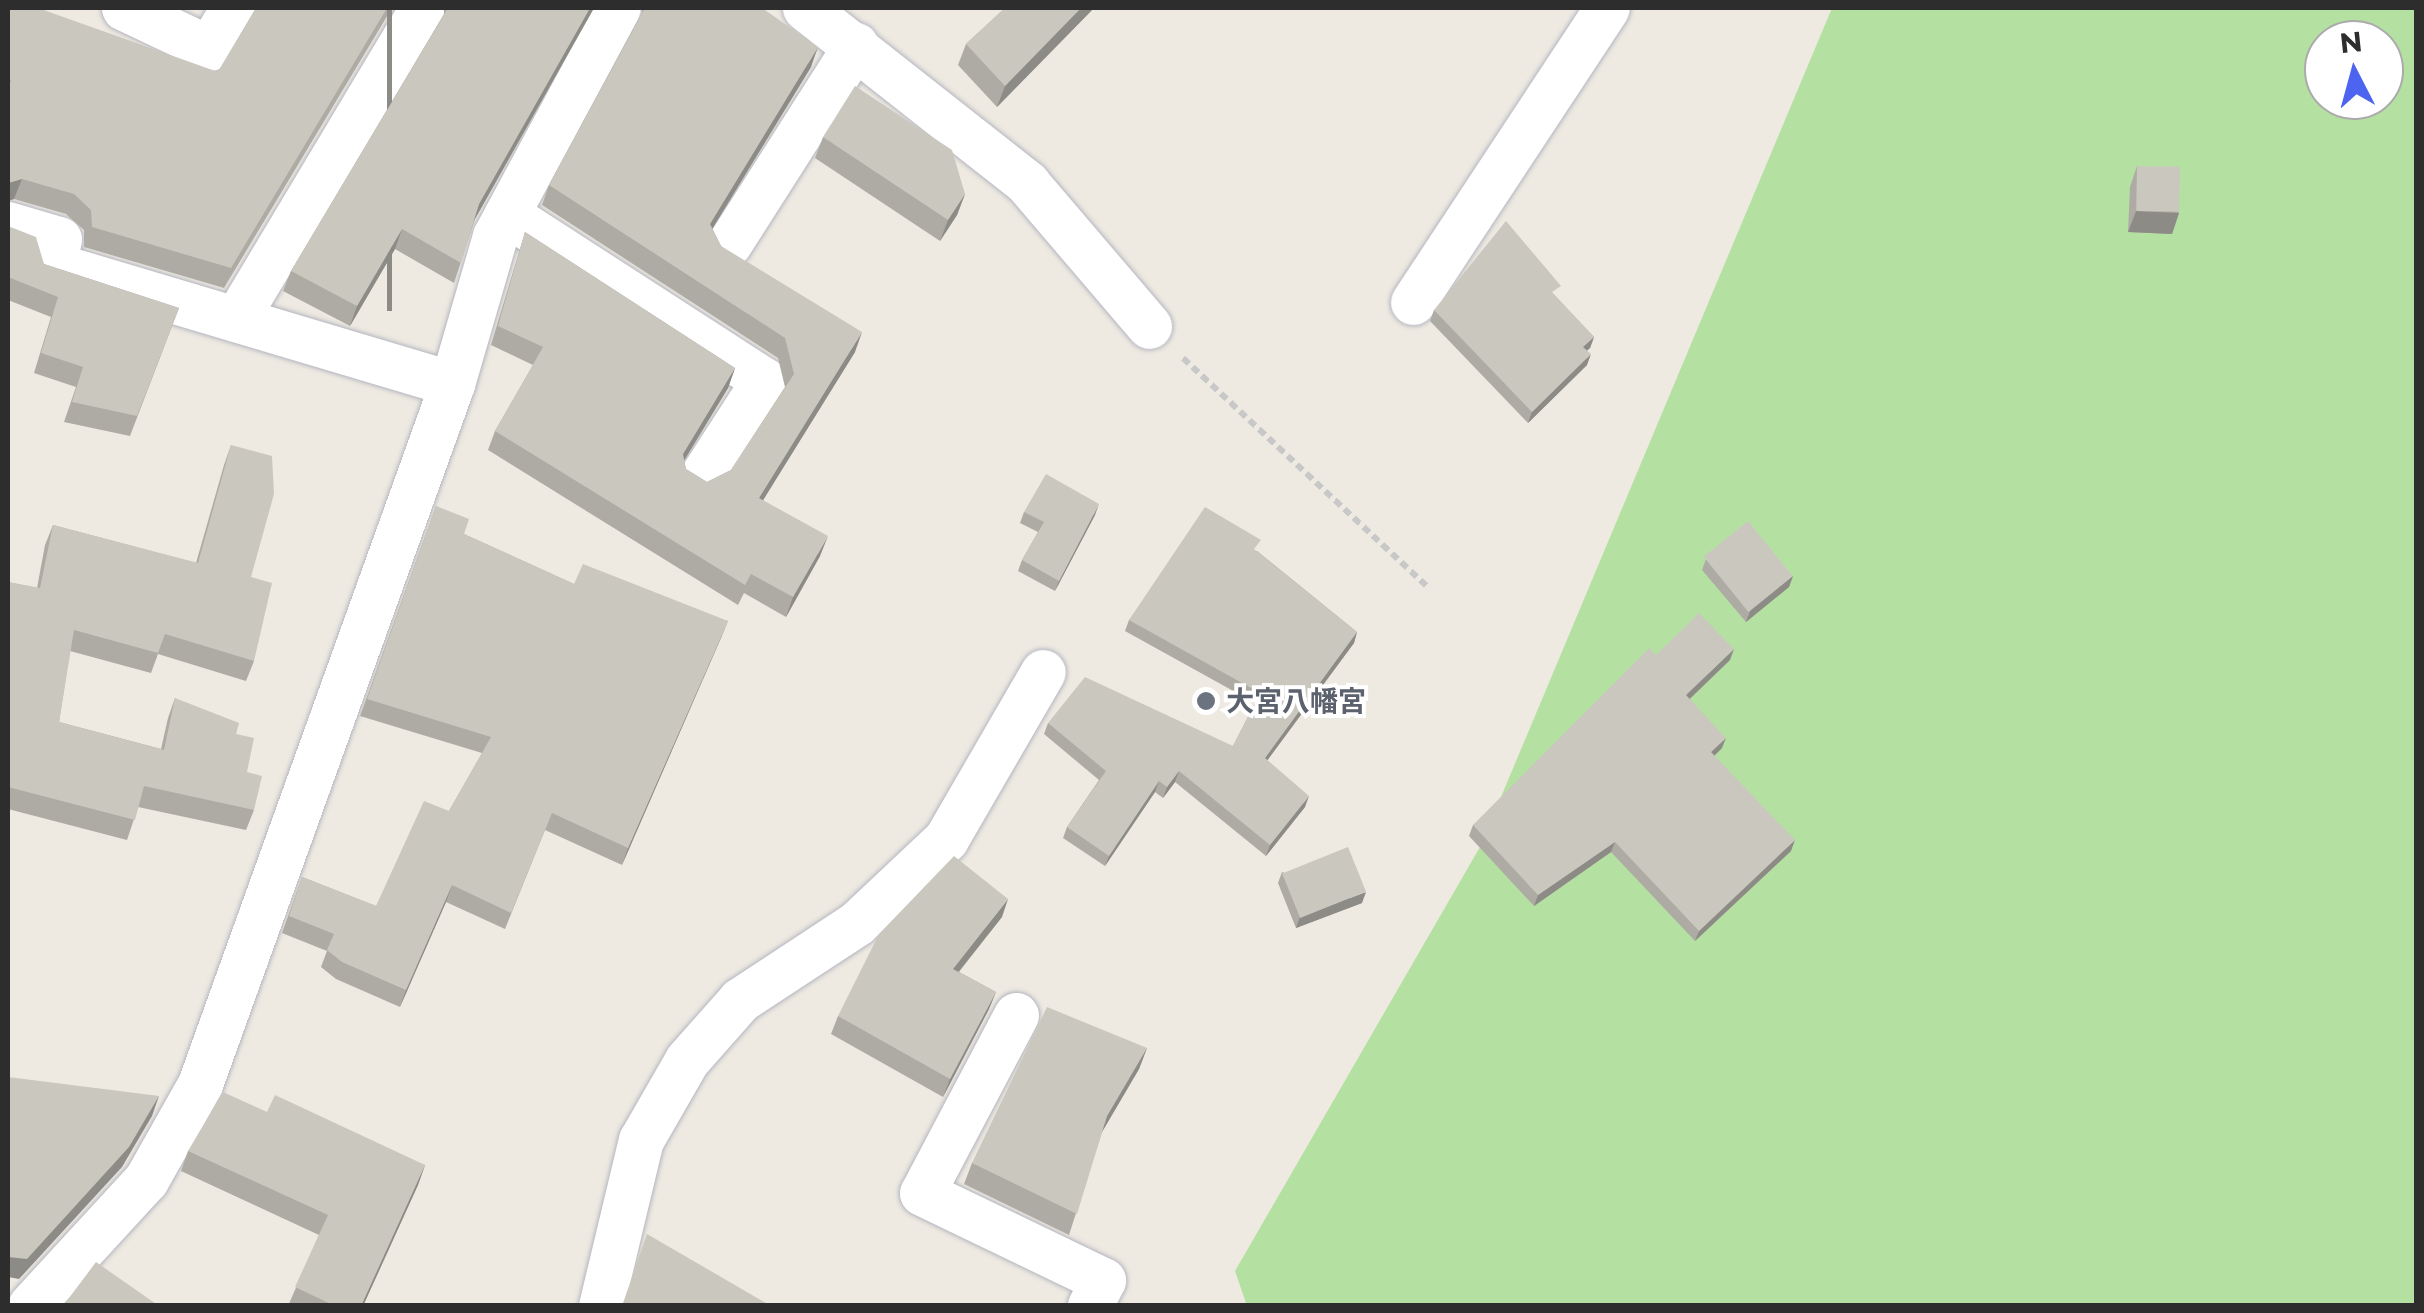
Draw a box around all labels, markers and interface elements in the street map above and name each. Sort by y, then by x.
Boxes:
north arrow [2304,20,2404,120]
text: N [2338,24,2364,60]
place label: 大宮八幡宮 [1226,684,1366,718]
marker: 大宮八幡宮 [1195,690,1217,712]

